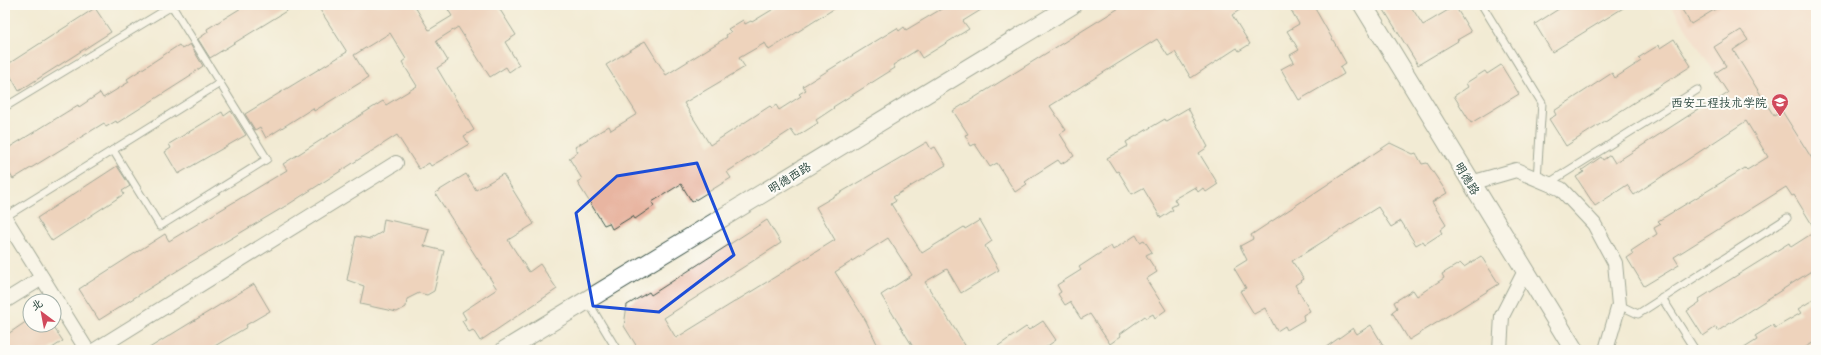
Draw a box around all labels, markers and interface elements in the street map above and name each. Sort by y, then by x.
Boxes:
school or university icon: 西安工程技术学院 [1770,92,1790,117]
place label: 西安工程技术学院 [1671,93,1767,111]
street label: 明德西路 [764,157,814,197]
street label: 明德路 [1451,158,1485,198]
north arrow [22,293,62,333]
text: 北 [27,294,46,314]

